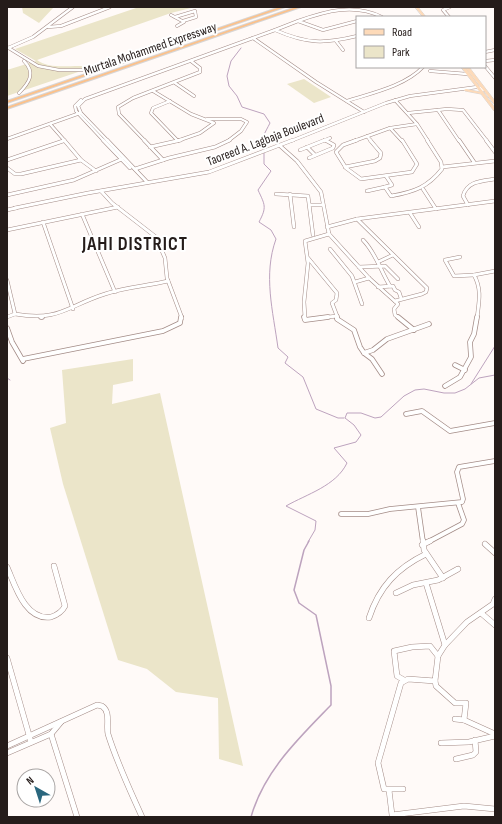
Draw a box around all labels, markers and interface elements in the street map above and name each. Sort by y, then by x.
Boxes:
legend [356,16,486,68]
street label: Murtala Mohammed Expressway [82,19,219,79]
text: Road [392,25,412,40]
text: Park [392,45,410,60]
street label: Taoreed A. Lagbaja Boulevard [205,110,326,170]
district label: JAHI DISTRICT [81,233,188,256]
north arrow [16,768,56,808]
text: N [24,774,36,788]

